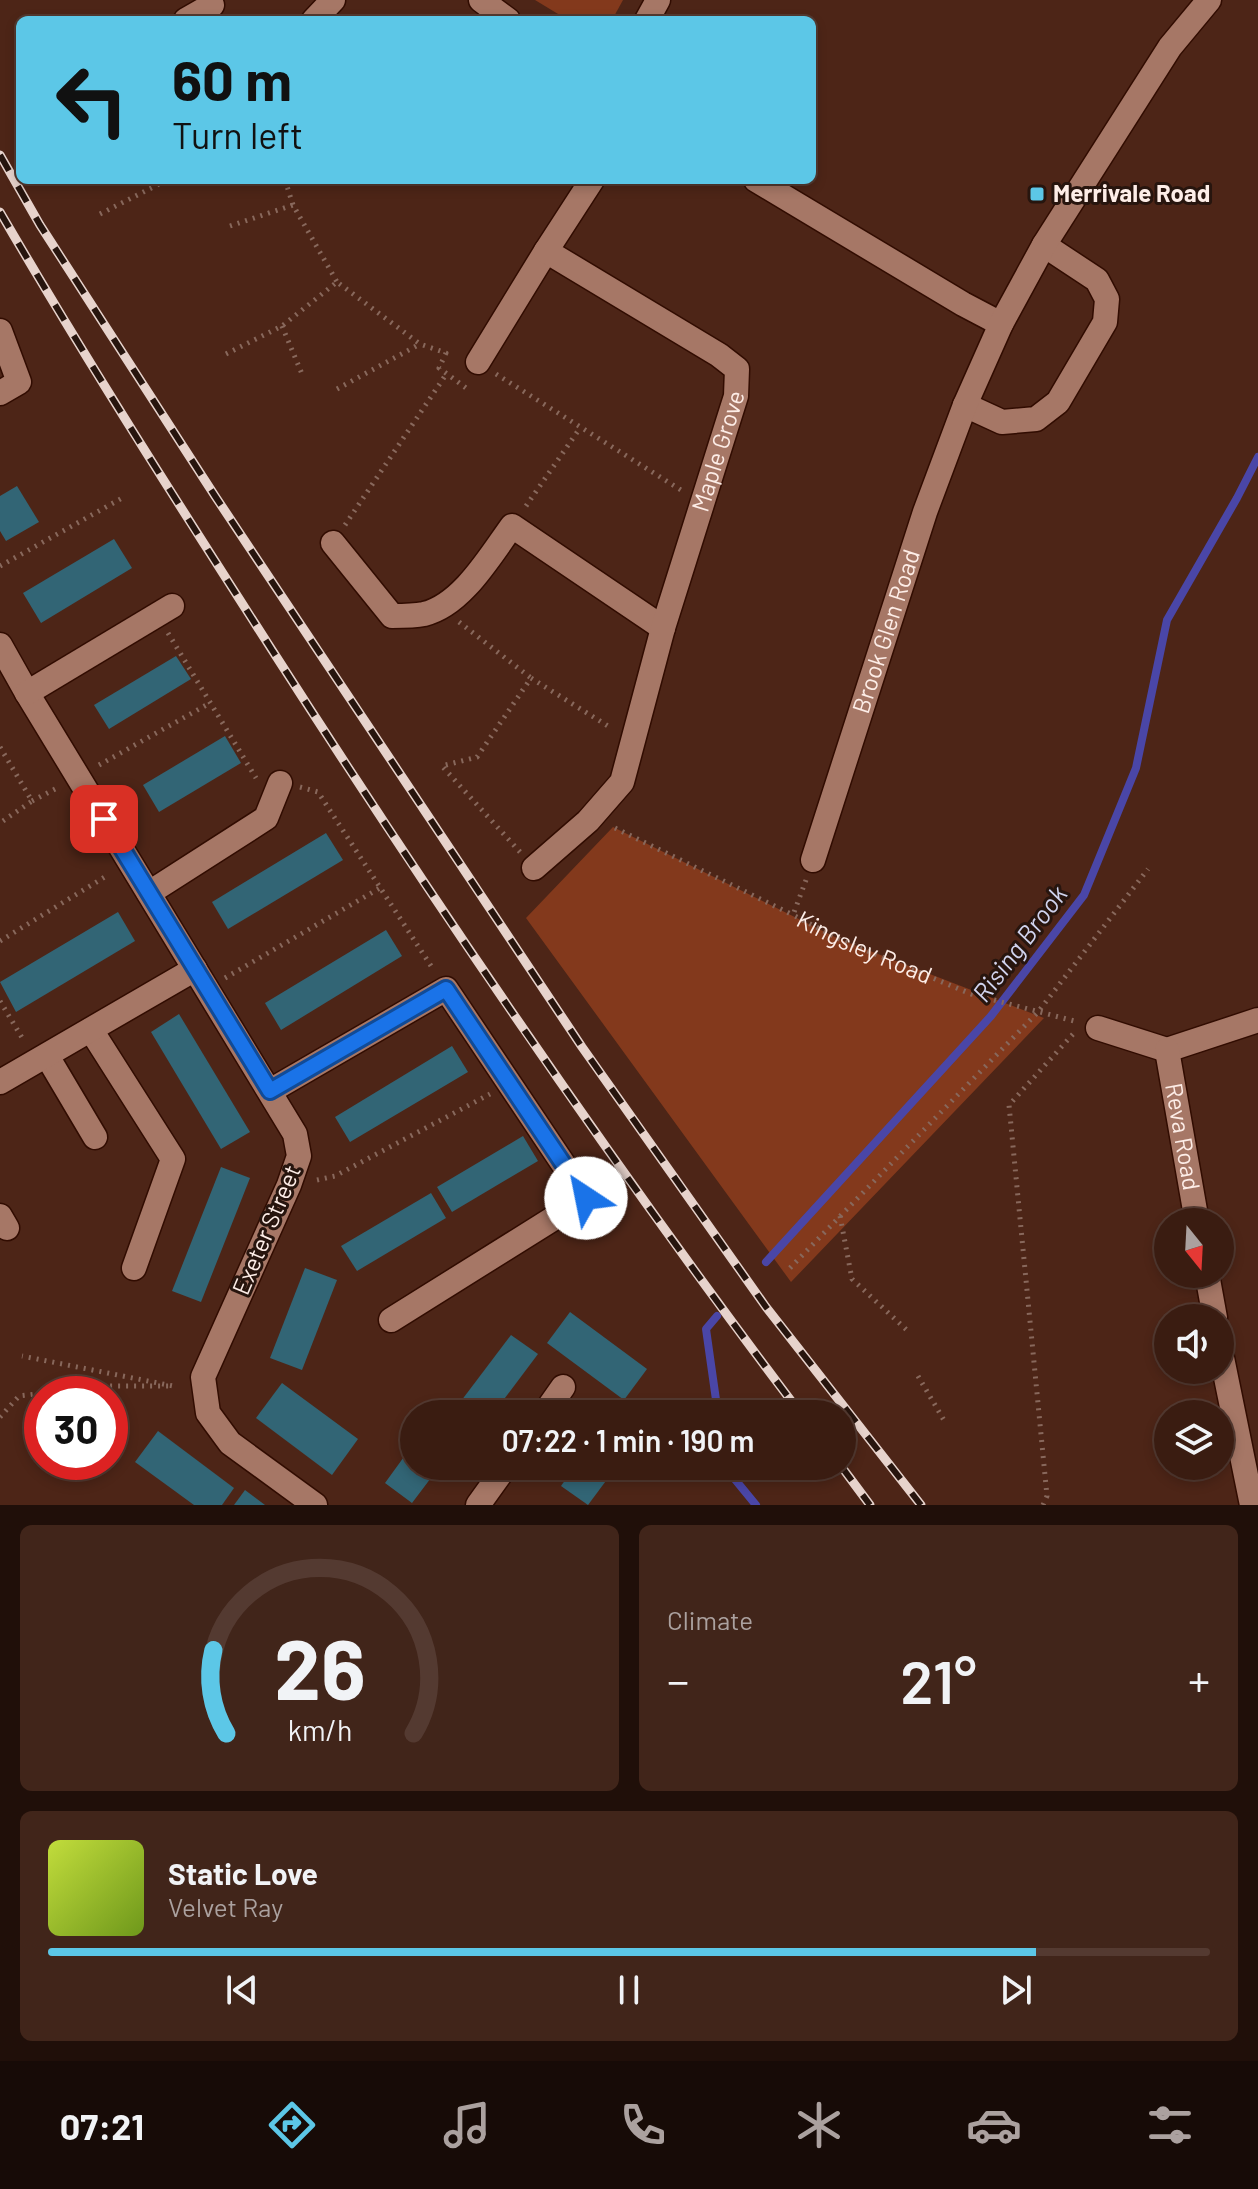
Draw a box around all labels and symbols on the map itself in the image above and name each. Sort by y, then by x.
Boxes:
place label: Merrivale Road [1053,178,1210,207]
marker: Merrivale Road [1028,185,1046,203]
street label: Maple Grove [685,387,750,515]
street label: Brook Glen Road [845,545,925,717]
pin [70,785,138,853]
water label: Rising Brook [965,879,1073,1007]
street label: Kingsley Road [792,904,937,989]
street label: Reva Road [1160,1081,1207,1192]
position arrow [544,1156,628,1240]
street label: Exeter Street [225,1160,306,1299]
north arrow [1154,1208,1234,1288]
speed limit sign: 30 [24,1376,128,1480]

